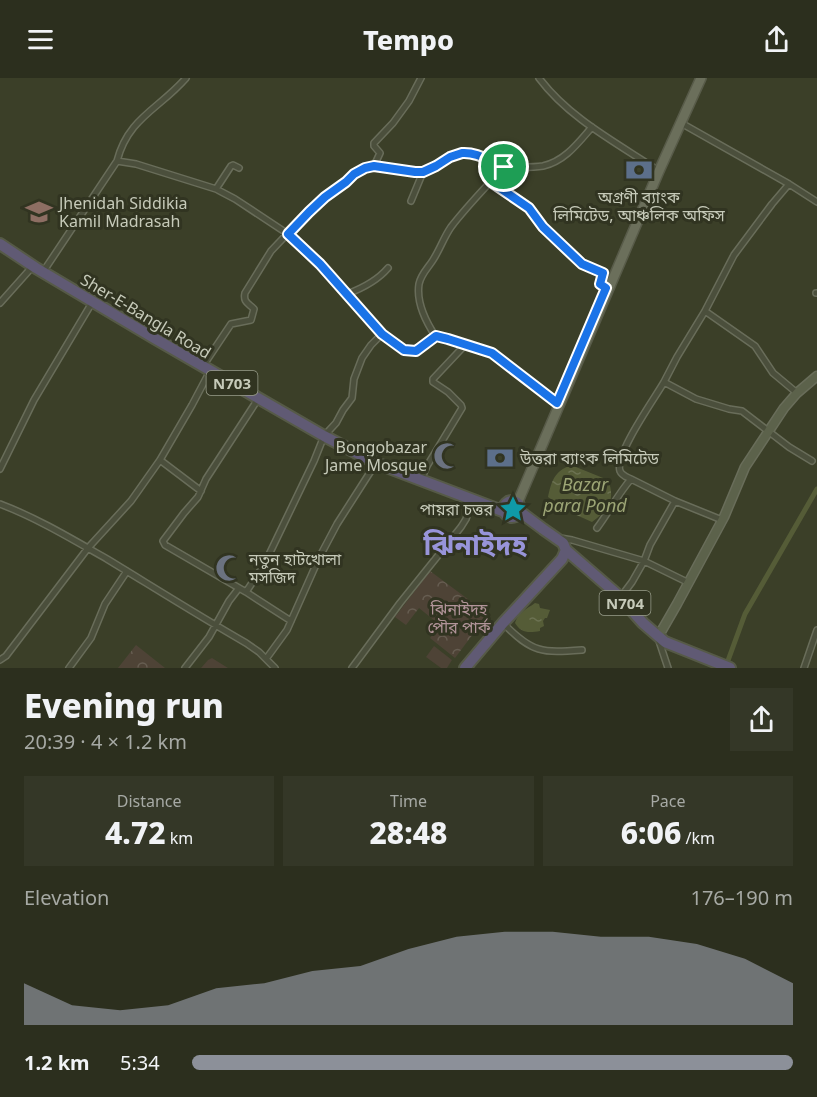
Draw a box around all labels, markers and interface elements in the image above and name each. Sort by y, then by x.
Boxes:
text: Tempo [363,21,454,58]
icon: menu [24,23,57,56]
icon: share [760,23,793,56]
pin [478,141,529,192]
icon: arrive [487,150,520,183]
bank icon: অগ্রণী ব্যাংক লিমিটেড, আঞ্চলিক অফিস [624,155,654,185]
place label: অগ্রণী ব্যাংক লিমিটেড, আঞ্চলিক অফিস [552,186,726,226]
place label: Jhenidah Siddikia Kamil Madrasah [57,192,188,232]
school or university icon: Jhenidah Siddikia Kamil Madrasah [24,197,54,227]
street label: Sher-E-Bangla Road [77,268,215,364]
road number: N703 [206,371,258,395]
place label: Bongobazar Jame Mosque [323,436,427,476]
mosque icon: Bongobazar Jame Mosque [432,441,462,471]
bank icon: উত্তরা ব্যাংক লিমিটেড [485,443,515,473]
place label: উত্তরা ব্যাংক লিমিটেড [519,447,659,469]
water label: Bazar para Pond [542,472,627,517]
place icon: পায়রা চত্তর [498,494,528,524]
place label: পায়রা চত্তর [420,498,493,520]
district label: ঝিনাইদহ [422,525,527,563]
place label: নতুন হাটখোলা মসজিদ [248,548,342,588]
mosque icon: নতুন হাটখোলা মসজিদ [214,553,244,583]
road number: N704 [600,591,650,615]
park label: ঝিনাইদহ পৌর পার্ক [427,598,492,638]
text: Evening run [24,683,224,728]
button: share [730,688,793,751]
text: 20:39 · 4 × 1.2 km [24,728,187,755]
text: Distance [117,790,182,812]
text: Time [390,790,427,812]
text: Pace [650,790,686,812]
text: 4.72 [105,812,166,853]
text: 28:48 [370,812,447,853]
text: 6:06 [621,812,681,853]
text: km [166,827,193,849]
text: /km [681,827,715,849]
text: Elevation [24,884,109,911]
text: 176–190 m [690,884,793,911]
text: 1.2 km [24,1049,90,1076]
text: 5:34 [120,1049,160,1076]

